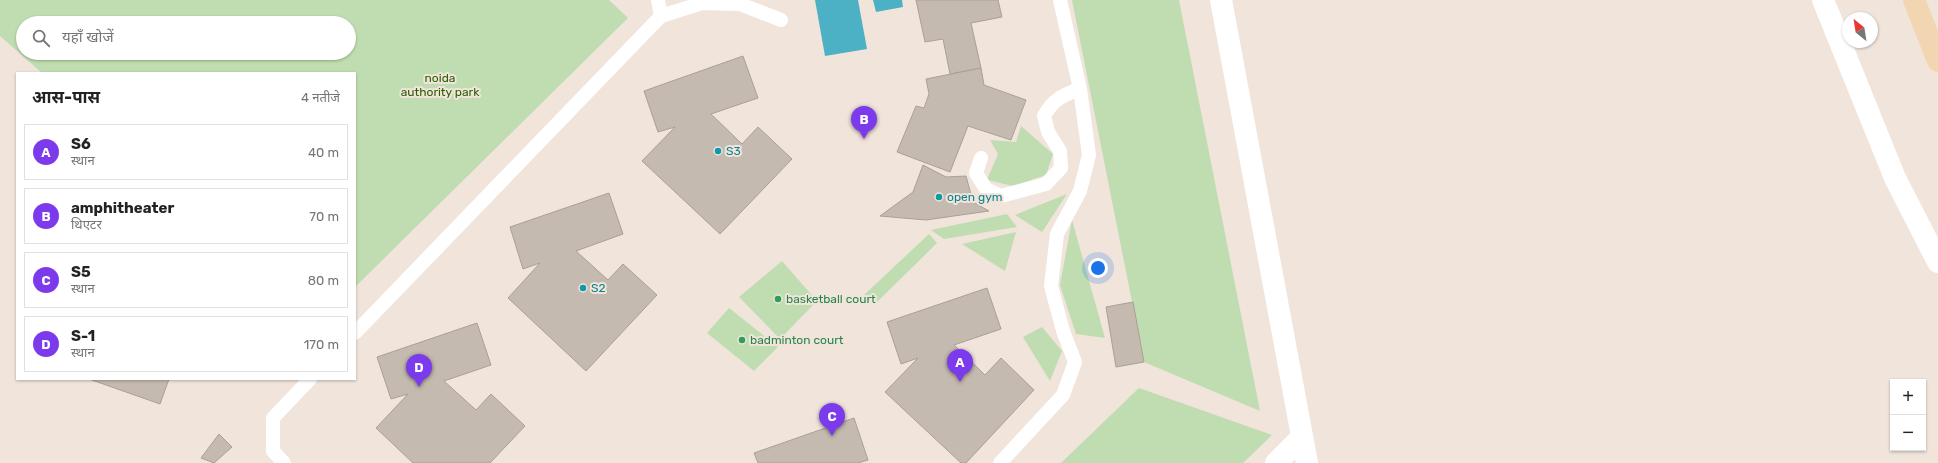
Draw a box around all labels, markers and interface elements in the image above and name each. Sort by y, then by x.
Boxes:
north arrow [1842,12,1878,48]
search box [16,16,356,60]
icon: search [30,27,52,49]
text: यहाँ खोजें [62,28,114,46]
park label: noida authority park [401,71,480,99]
text: आस-पास [32,87,100,107]
text: 4 नतीजे [301,90,340,105]
pin: B [851,106,877,139]
text: S6 [71,135,91,153]
place label: S3 [726,144,741,158]
text: A [41,145,51,160]
text: 40 m [308,145,339,160]
marker: S3 [713,146,723,156]
text: स्थान [71,153,95,168]
place label: open gym [947,190,1002,204]
marker: open gym [934,192,944,202]
text: amphitheater [71,199,174,217]
text: B [41,209,51,224]
text: 70 m [309,209,339,224]
text: थिएटर [71,217,102,232]
your location [1088,258,1108,278]
text: S5 [71,263,91,281]
text: C [41,273,51,288]
text: 80 m [308,273,339,288]
text: स्थान [71,281,95,296]
place label: S2 [591,281,606,295]
marker: S2 [578,283,588,293]
place label: basketball court [786,292,876,306]
marker: basketball court [773,294,783,304]
text: S-1 [71,327,95,345]
place label: badminton court [750,333,844,347]
marker: badminton court [737,335,747,345]
text: D [41,337,51,352]
text: 170 m [304,337,339,352]
text: स्थान [71,345,95,360]
pin: A [947,349,973,382]
pin: D [406,354,432,387]
map controls [1890,379,1926,451]
button: + [1890,379,1926,415]
pin: C [819,403,845,436]
button: − [1890,415,1926,451]

